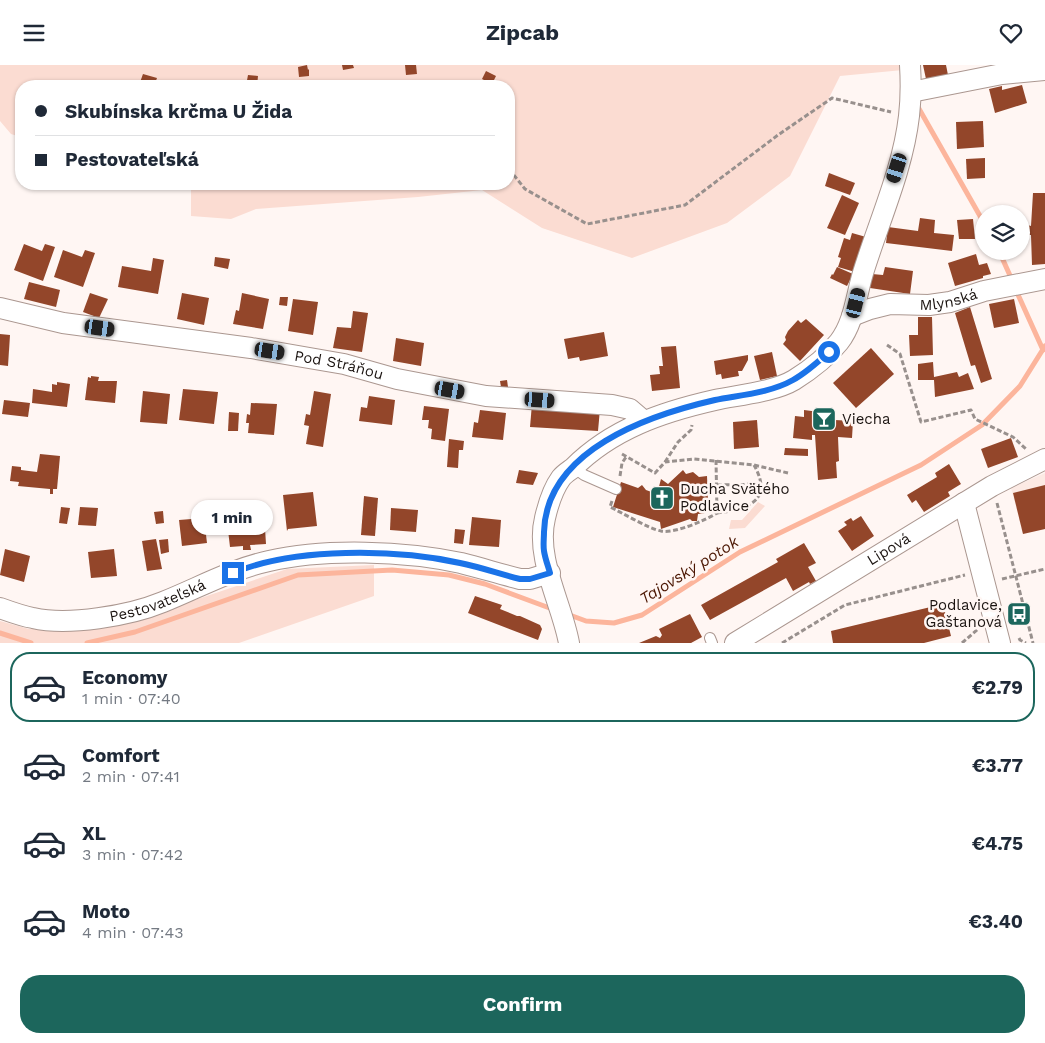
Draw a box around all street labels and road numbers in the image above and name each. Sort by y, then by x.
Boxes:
street label: Mlynská [919,285,980,314]
street label: Pod Stráňou [293,347,385,384]
street label: Lipová [864,529,914,569]
street label: Pestovateľská [108,575,209,625]

